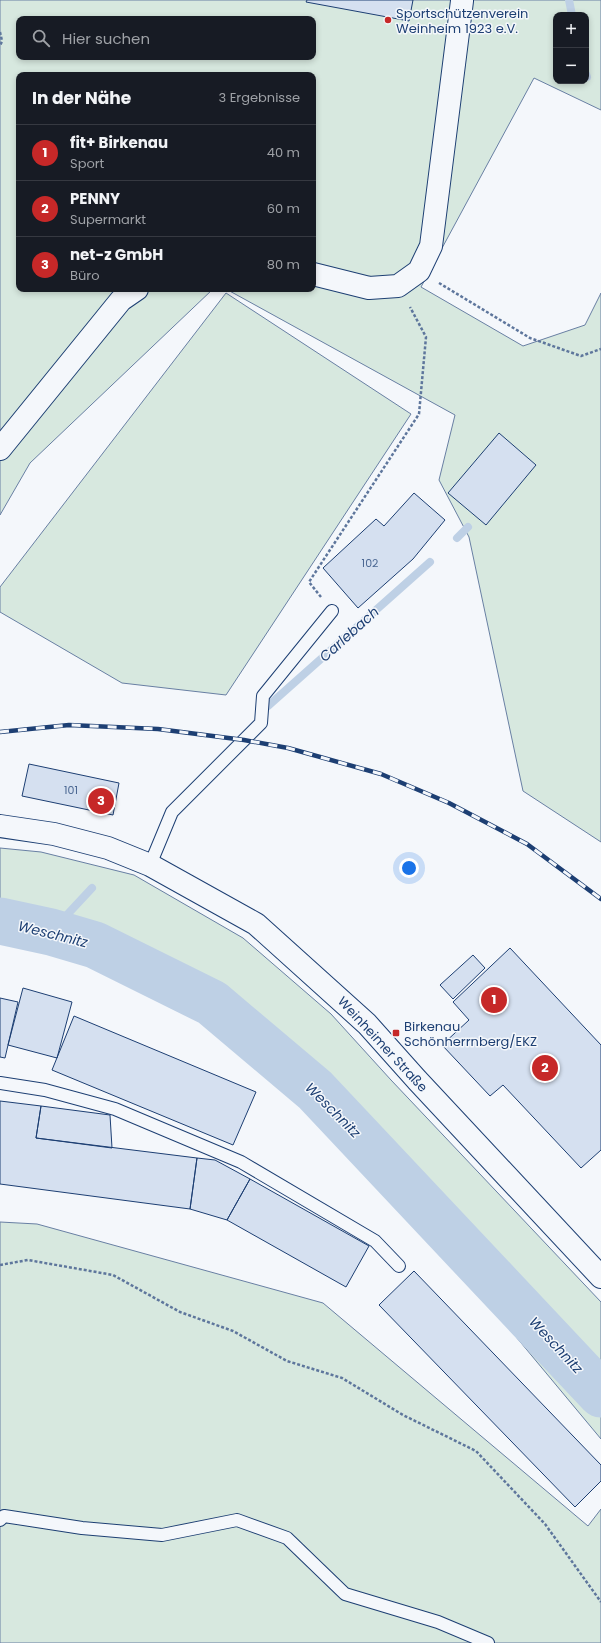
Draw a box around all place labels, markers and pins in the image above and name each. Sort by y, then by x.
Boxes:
place label: Sportschützenverein Weinheim 1923 e.V. [396,4,528,38]
marker: Sportschützenverein Weinheim 1923 e.V. [383,15,393,25]
pin: 3 [88,786,114,816]
pin: 1 [481,985,507,1015]
place label: Birkenau Schönherrnberg/EKZ [404,1017,537,1051]
marker: Birkenau Schönherrnberg/EKZ [391,1028,401,1038]
pin: 2 [532,1053,558,1083]

